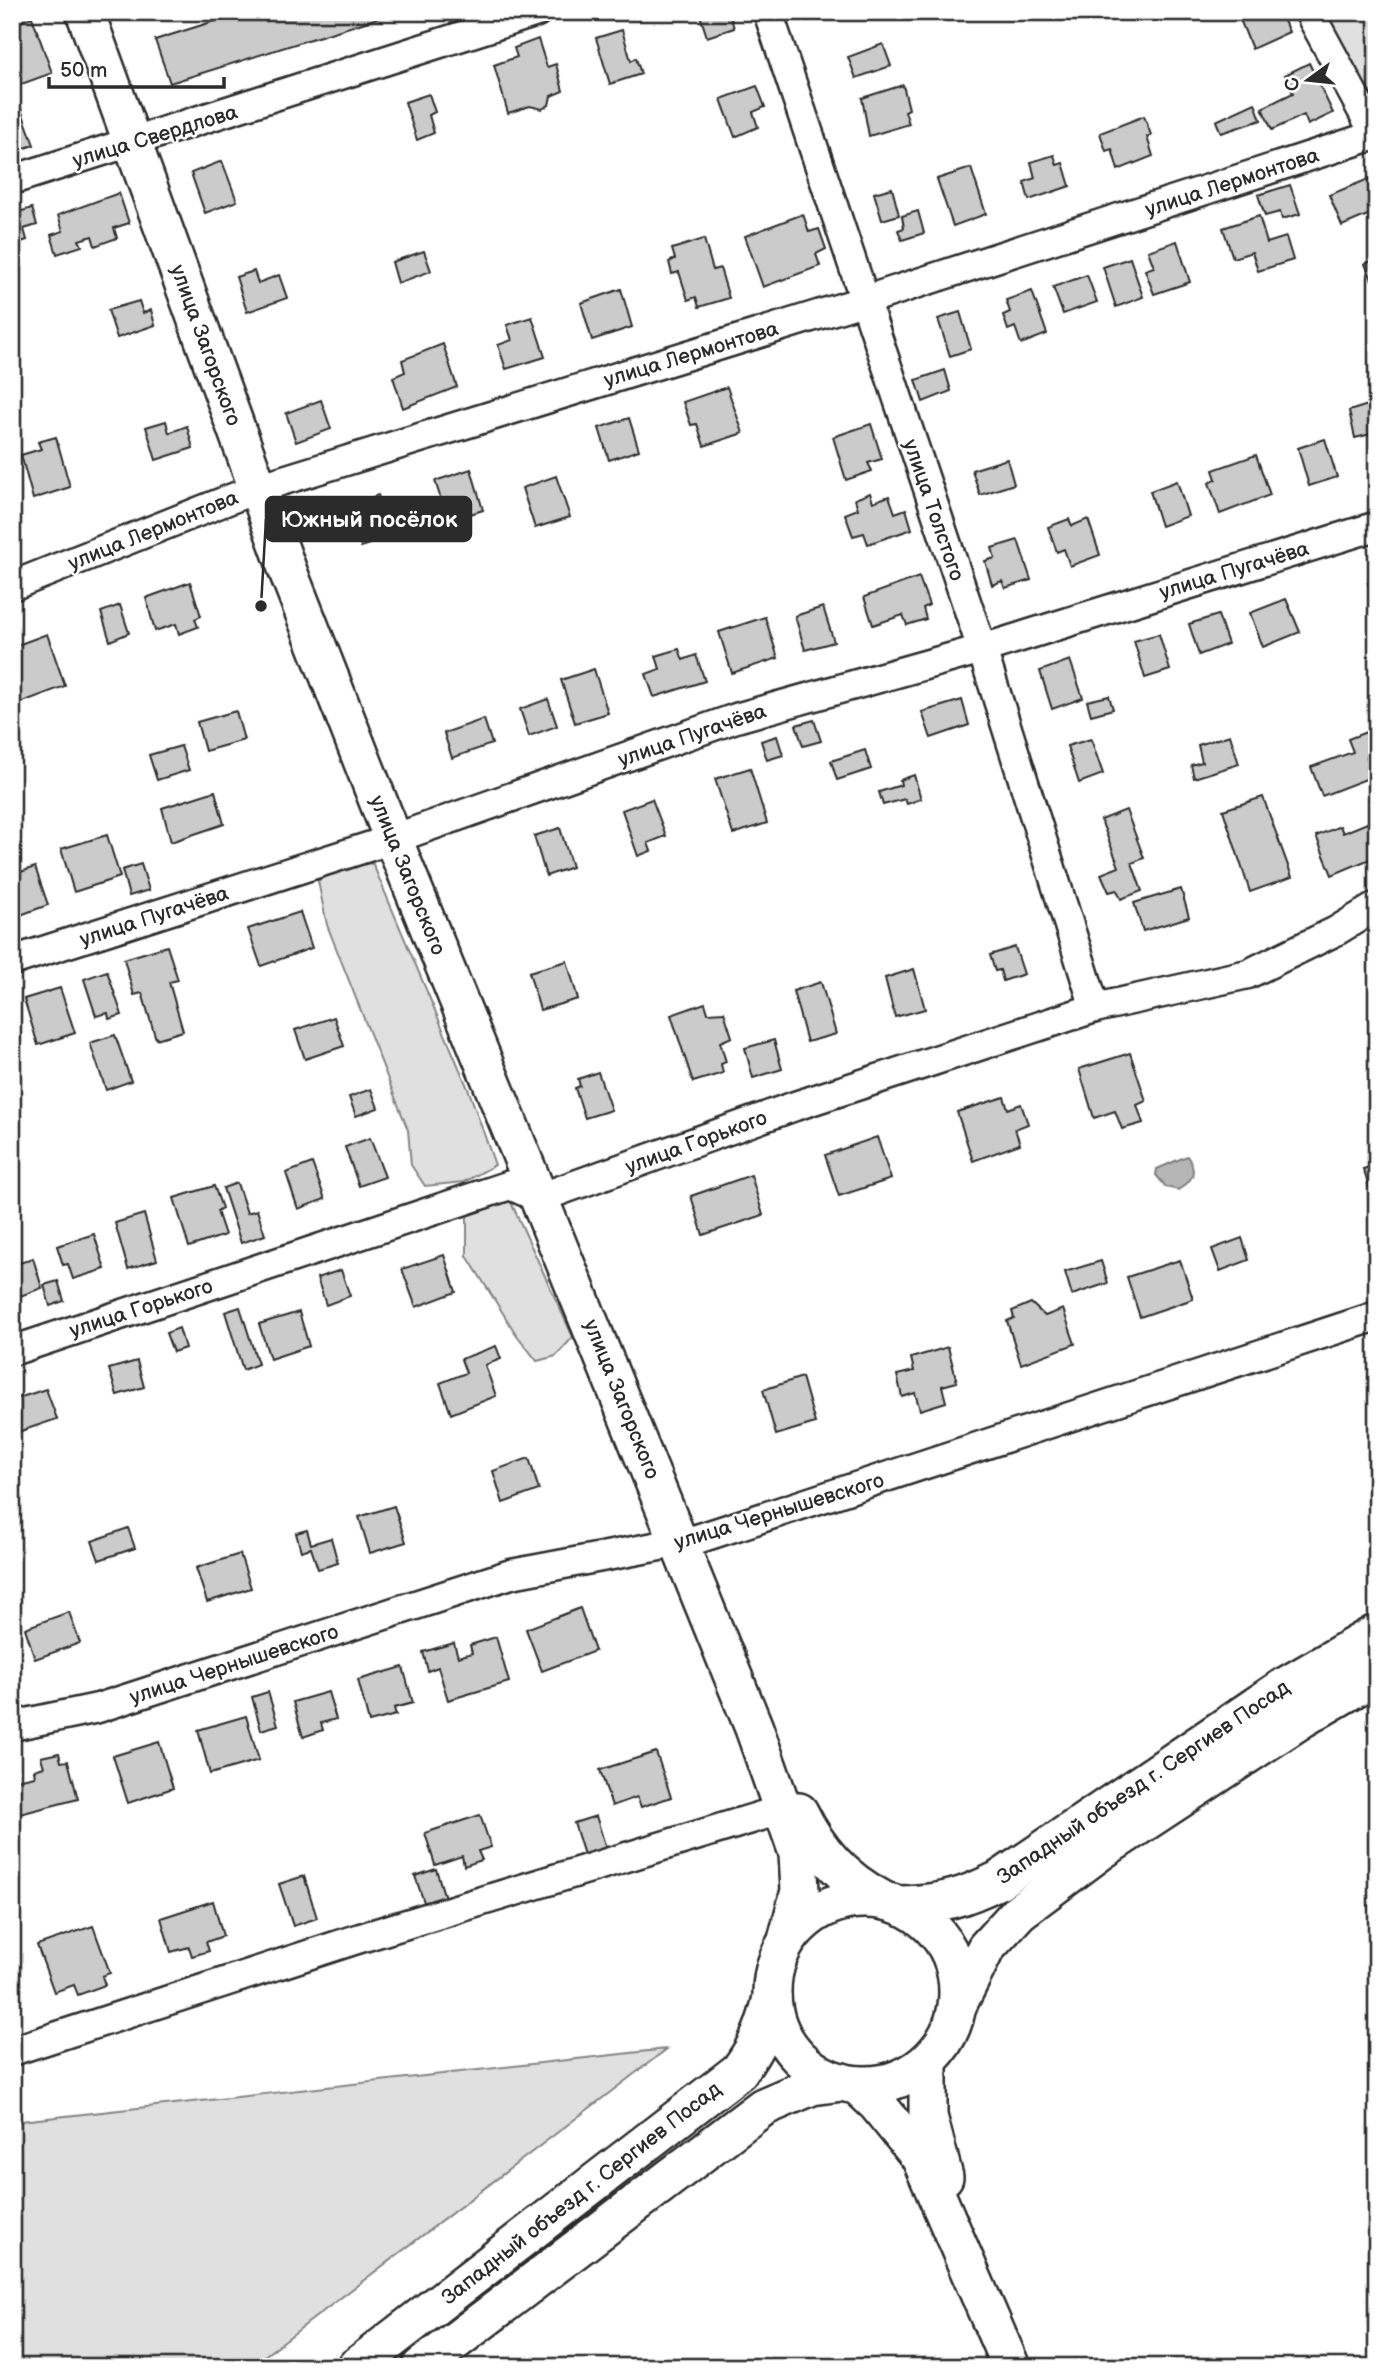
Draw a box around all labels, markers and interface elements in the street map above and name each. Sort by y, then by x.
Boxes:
scale bar [49,46,224,90]
north arrow [1274,46,1344,116]
text: 50 m [60,58,107,83]
text: С [1280,75,1306,93]
street label: улица Свердлова [70,99,241,173]
street label: улица Лермонтова [1142,142,1323,222]
street label: улица Загорского [165,261,246,429]
street label: улица Лермонтова [601,316,782,393]
street label: улица Толстого [898,436,969,584]
street label: улица Лермонтова [65,485,242,576]
callout: Южный посёлок [266,497,471,541]
text: Южный посёлок [281,506,458,534]
street label: улица Пугачёва [1156,536,1313,605]
street label: улица Пугачёва [615,698,770,773]
street label: улица Загорского [364,792,451,959]
street label: улица Пугачёва [77,880,232,952]
street label: улица Горького [622,1105,770,1180]
street label: улица Горького [66,1274,216,1343]
street label: улица Загорского [578,1316,665,1483]
street label: улица Чернышевского [671,1468,887,1555]
street label: улица Чернышевского [127,1619,342,1710]
street label: Западный объезд г. Сергиев Посад [992,1675,1294,1890]
street label: Западный объезд г. Сергиев Посад [437,2076,726,2310]

